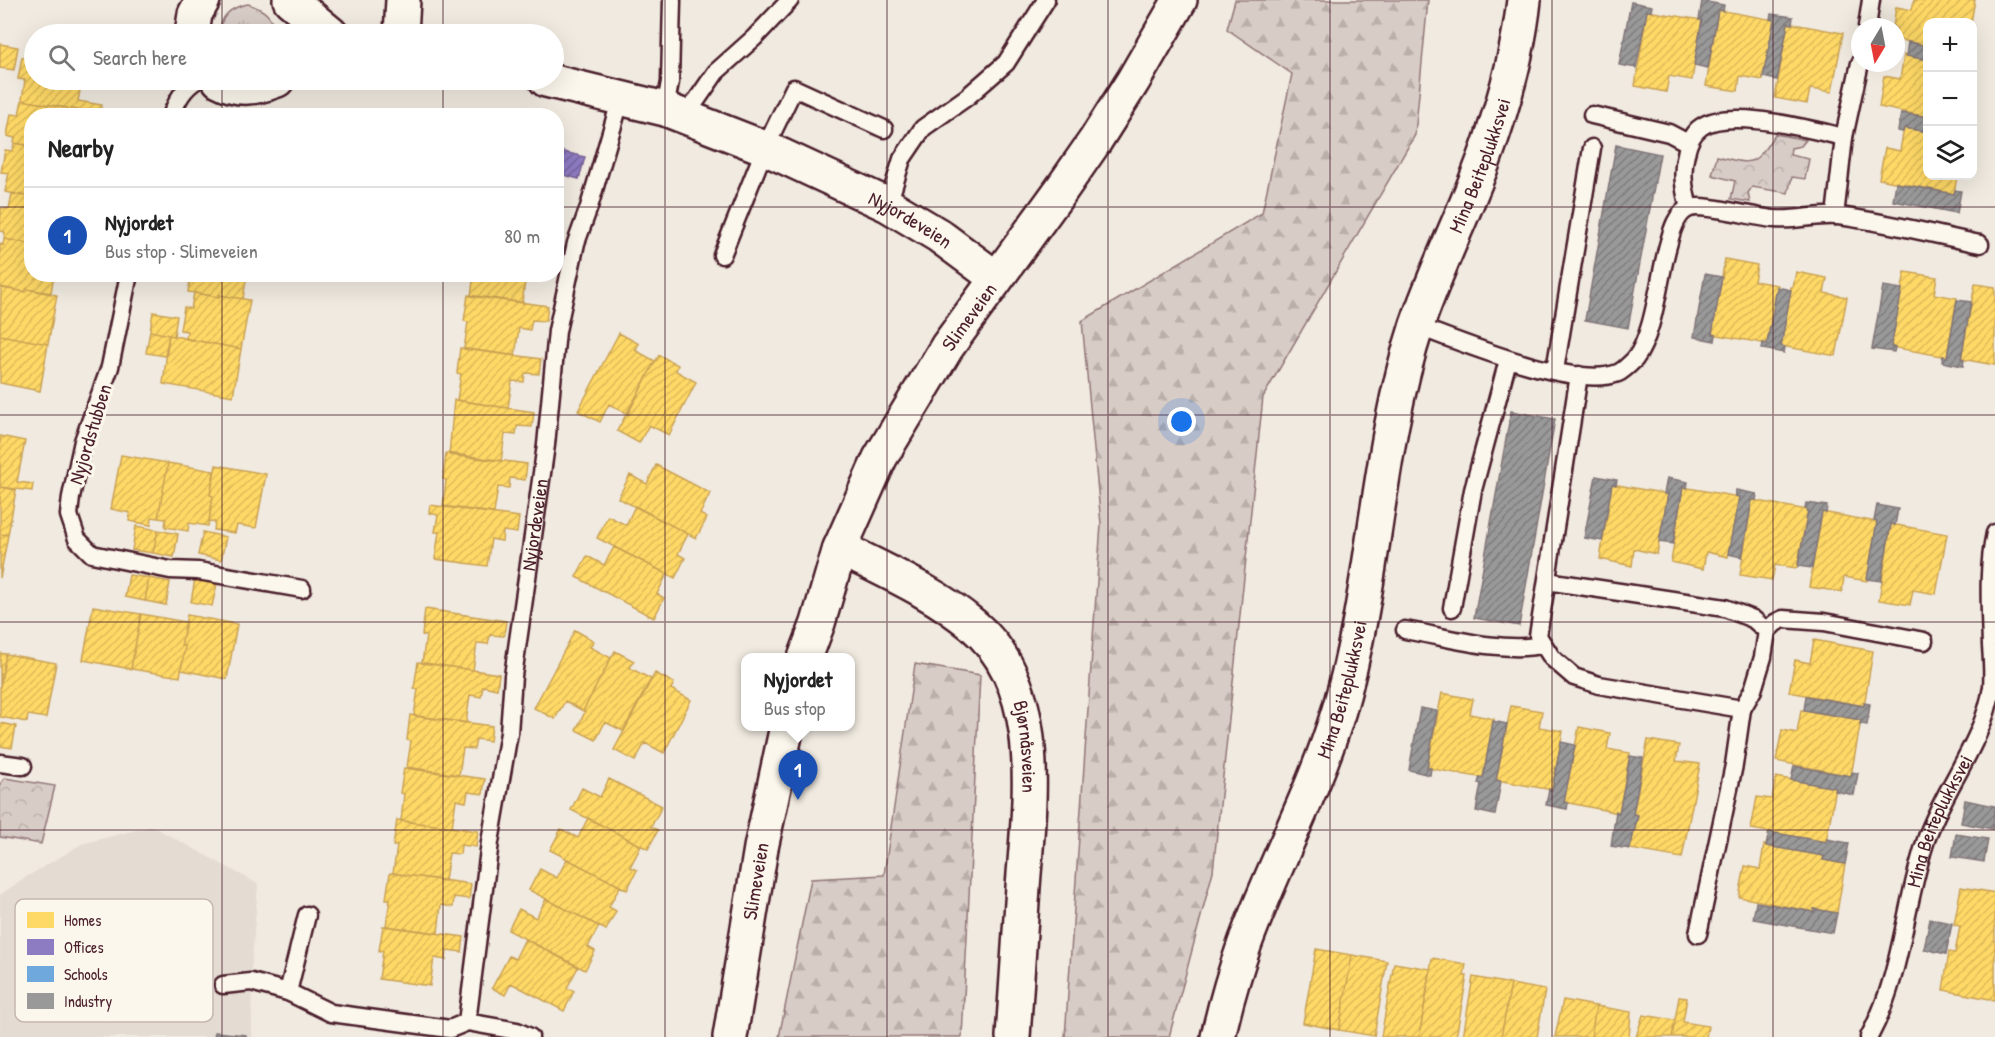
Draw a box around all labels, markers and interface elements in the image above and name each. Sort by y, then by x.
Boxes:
north arrow [1851,18,1905,72]
map controls [1923,18,1977,180]
button: + [1923,18,1977,72]
search box [24,24,564,90]
icon: search [45,41,78,74]
text: Search here [93,42,187,72]
button: − [1923,72,1977,126]
street label: Mina Beiteplukksvei [1442,95,1516,237]
button: layers [1923,126,1977,180]
text: Nearby [48,130,114,165]
street label: Nyjordeveien [865,184,958,254]
text: Nyjordet [105,207,173,237]
text: 1 [64,222,71,249]
text: 80 m [504,222,540,249]
text: Bus stop · Slimeveien [105,237,258,264]
street label: Slimeveien [935,277,1002,356]
street label: Nyjordstubben [61,380,118,487]
your location [1167,407,1196,436]
street label: Nyjordeveien [514,477,554,573]
street label: Mina Beiteplukksvei [1310,618,1373,762]
popup [741,653,855,731]
text: Nyjordet [764,664,832,694]
text: Bus stop [764,694,825,721]
street label: Bjørnåsveien [1007,697,1043,793]
pin: 1 [778,750,818,800]
street label: Mina Beiteplukksvei [1899,750,1978,890]
street label: Slimeveien [735,840,775,922]
legend [15,899,213,1022]
text: Homes [64,909,101,931]
text: Offices [64,936,104,958]
text: Schools [64,963,108,985]
text: Industry [64,990,112,1012]

